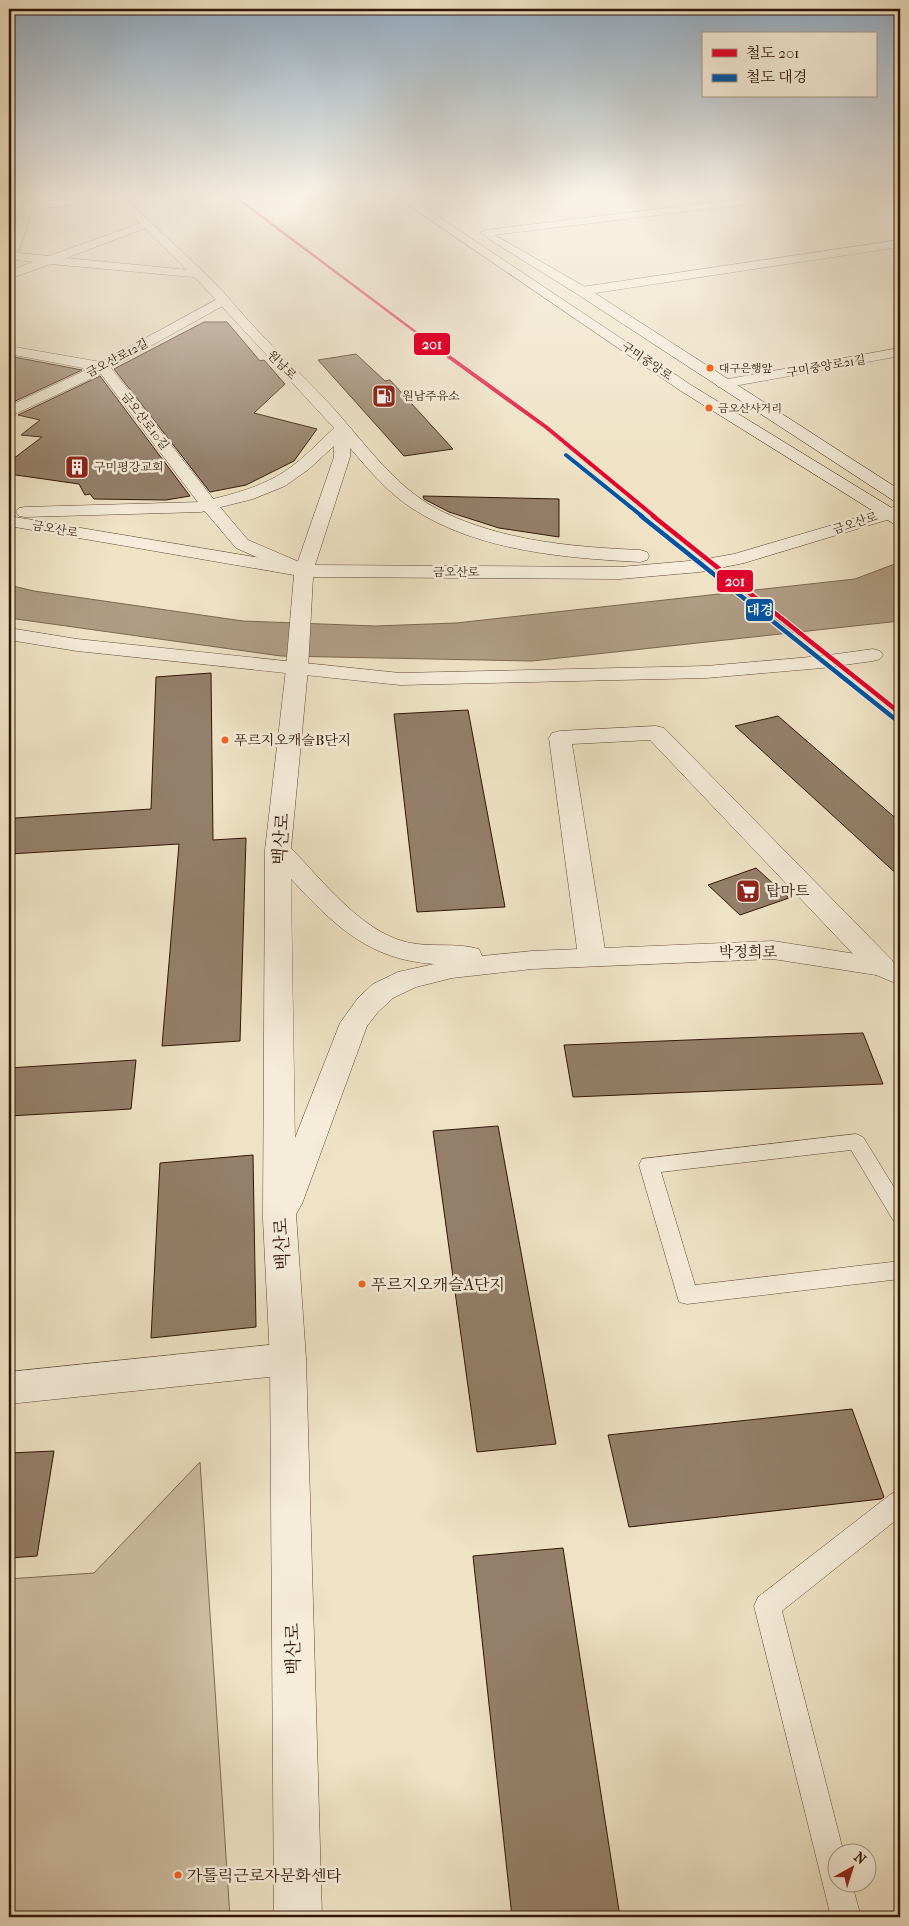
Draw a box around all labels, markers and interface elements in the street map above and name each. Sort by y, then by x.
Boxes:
legend [702,32,876,98]
text: 철도 201 [746,44,799,62]
text: 철도 대경 [746,68,807,86]
line badge: 201 [413,332,451,356]
street label: 금오산로12길 [84,336,150,380]
text: 201 [422,336,442,353]
street label: 구미중앙로 [619,339,675,383]
street label: 원남로 [265,348,300,383]
street label: 구미중앙로21길 [785,352,867,380]
place label: 대구은행앞 [719,362,773,375]
marker: 대구은행앞 [705,363,715,373]
fuel station icon: 원남주유소 [371,383,397,409]
place label: 원남주유소 [402,389,460,403]
street label: 금오산로10길 [118,390,172,452]
place label: 금오산사거리 [718,402,782,415]
marker: 금오산사거리 [704,403,714,413]
building icon: 구미평강교회 [64,454,90,480]
place label: 구미평강교회 [94,460,164,474]
street label: 금오산로 [831,509,880,537]
street label: 금오산로 [31,518,79,540]
street label: 금오산로 [433,565,480,579]
line badge: 201 [716,569,754,593]
text: 201 [725,573,745,590]
line badge: 대경 [745,598,774,622]
text: 대경 [746,602,774,619]
place label: 푸르지오캐슬B단지 [234,732,351,749]
marker: 푸르지오캐슬B단지 [220,735,230,745]
street label: 백산로 [269,812,294,866]
supermarket icon: 탑마트 [735,878,761,904]
place label: 탑마트 [766,882,810,900]
street label: 박정희로 [719,943,777,961]
street label: 백산로 [271,1217,294,1271]
place label: 푸르지오캐슬A단지 [371,1275,505,1294]
marker: 푸르지오캐슬A단지 [357,1279,367,1289]
street label: 백산로 [283,1623,304,1675]
north arrow [826,1844,876,1894]
text: N [850,1848,870,1868]
place label: 가톨릭근로자문화센타 [187,1866,342,1885]
marker: 가톨릭근로자문화센타 [173,1870,183,1880]

